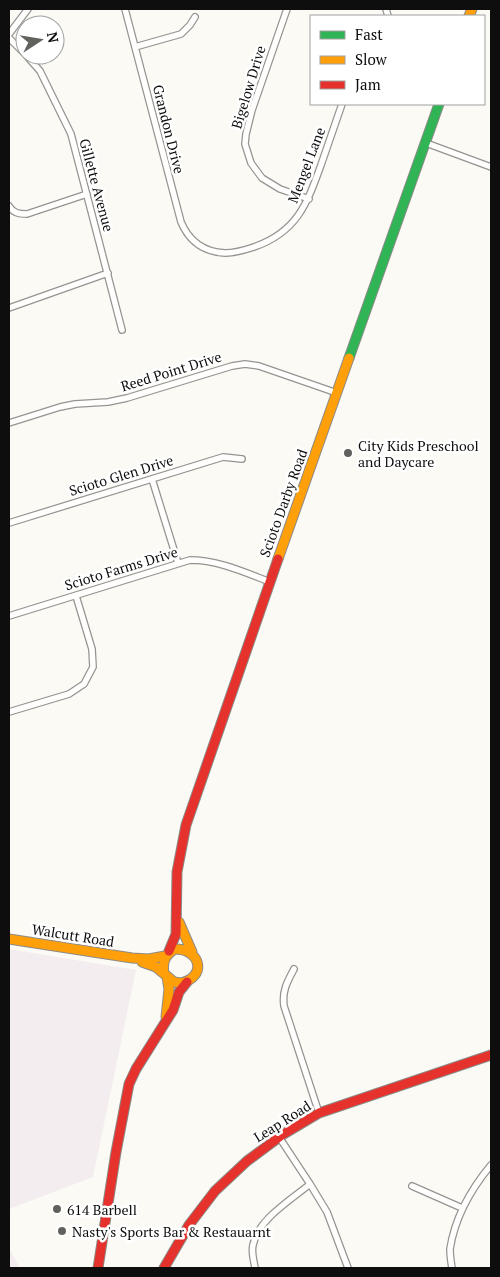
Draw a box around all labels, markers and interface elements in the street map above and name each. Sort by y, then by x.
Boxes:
north arrow [15,15,65,65]
legend [310,15,485,105]
text: Fast [355,24,383,44]
text: N [43,30,64,45]
street label: Bigelow Drive [226,43,270,131]
text: Slow [355,49,388,69]
text: Jam [355,74,381,94]
street label: Grandon Drive [149,83,189,175]
street label: Mengel Lane [283,124,329,206]
street label: Gillette Avenue [75,136,119,234]
street label: Reed Point Drive [118,347,224,395]
place label: City Kids Preschool and Daycare [358,436,479,471]
street label: Scioto Darby Road [255,446,311,560]
marker: City Kids Preschool and Daycare [342,447,354,459]
street label: Scioto Glen Drive [66,450,176,500]
street label: Scioto Farms Drive [62,542,180,594]
street label: Walcutt Road [31,919,116,951]
street label: Leap Road [250,1096,315,1146]
place label: 614 Barbell [67,1200,137,1219]
marker: 614 Barbell [51,1203,63,1215]
place label: Nasty's Sports Bar & Restauarnt [72,1222,272,1241]
marker: Nasty's Sports Bar & Restauarnt [56,1225,68,1237]

